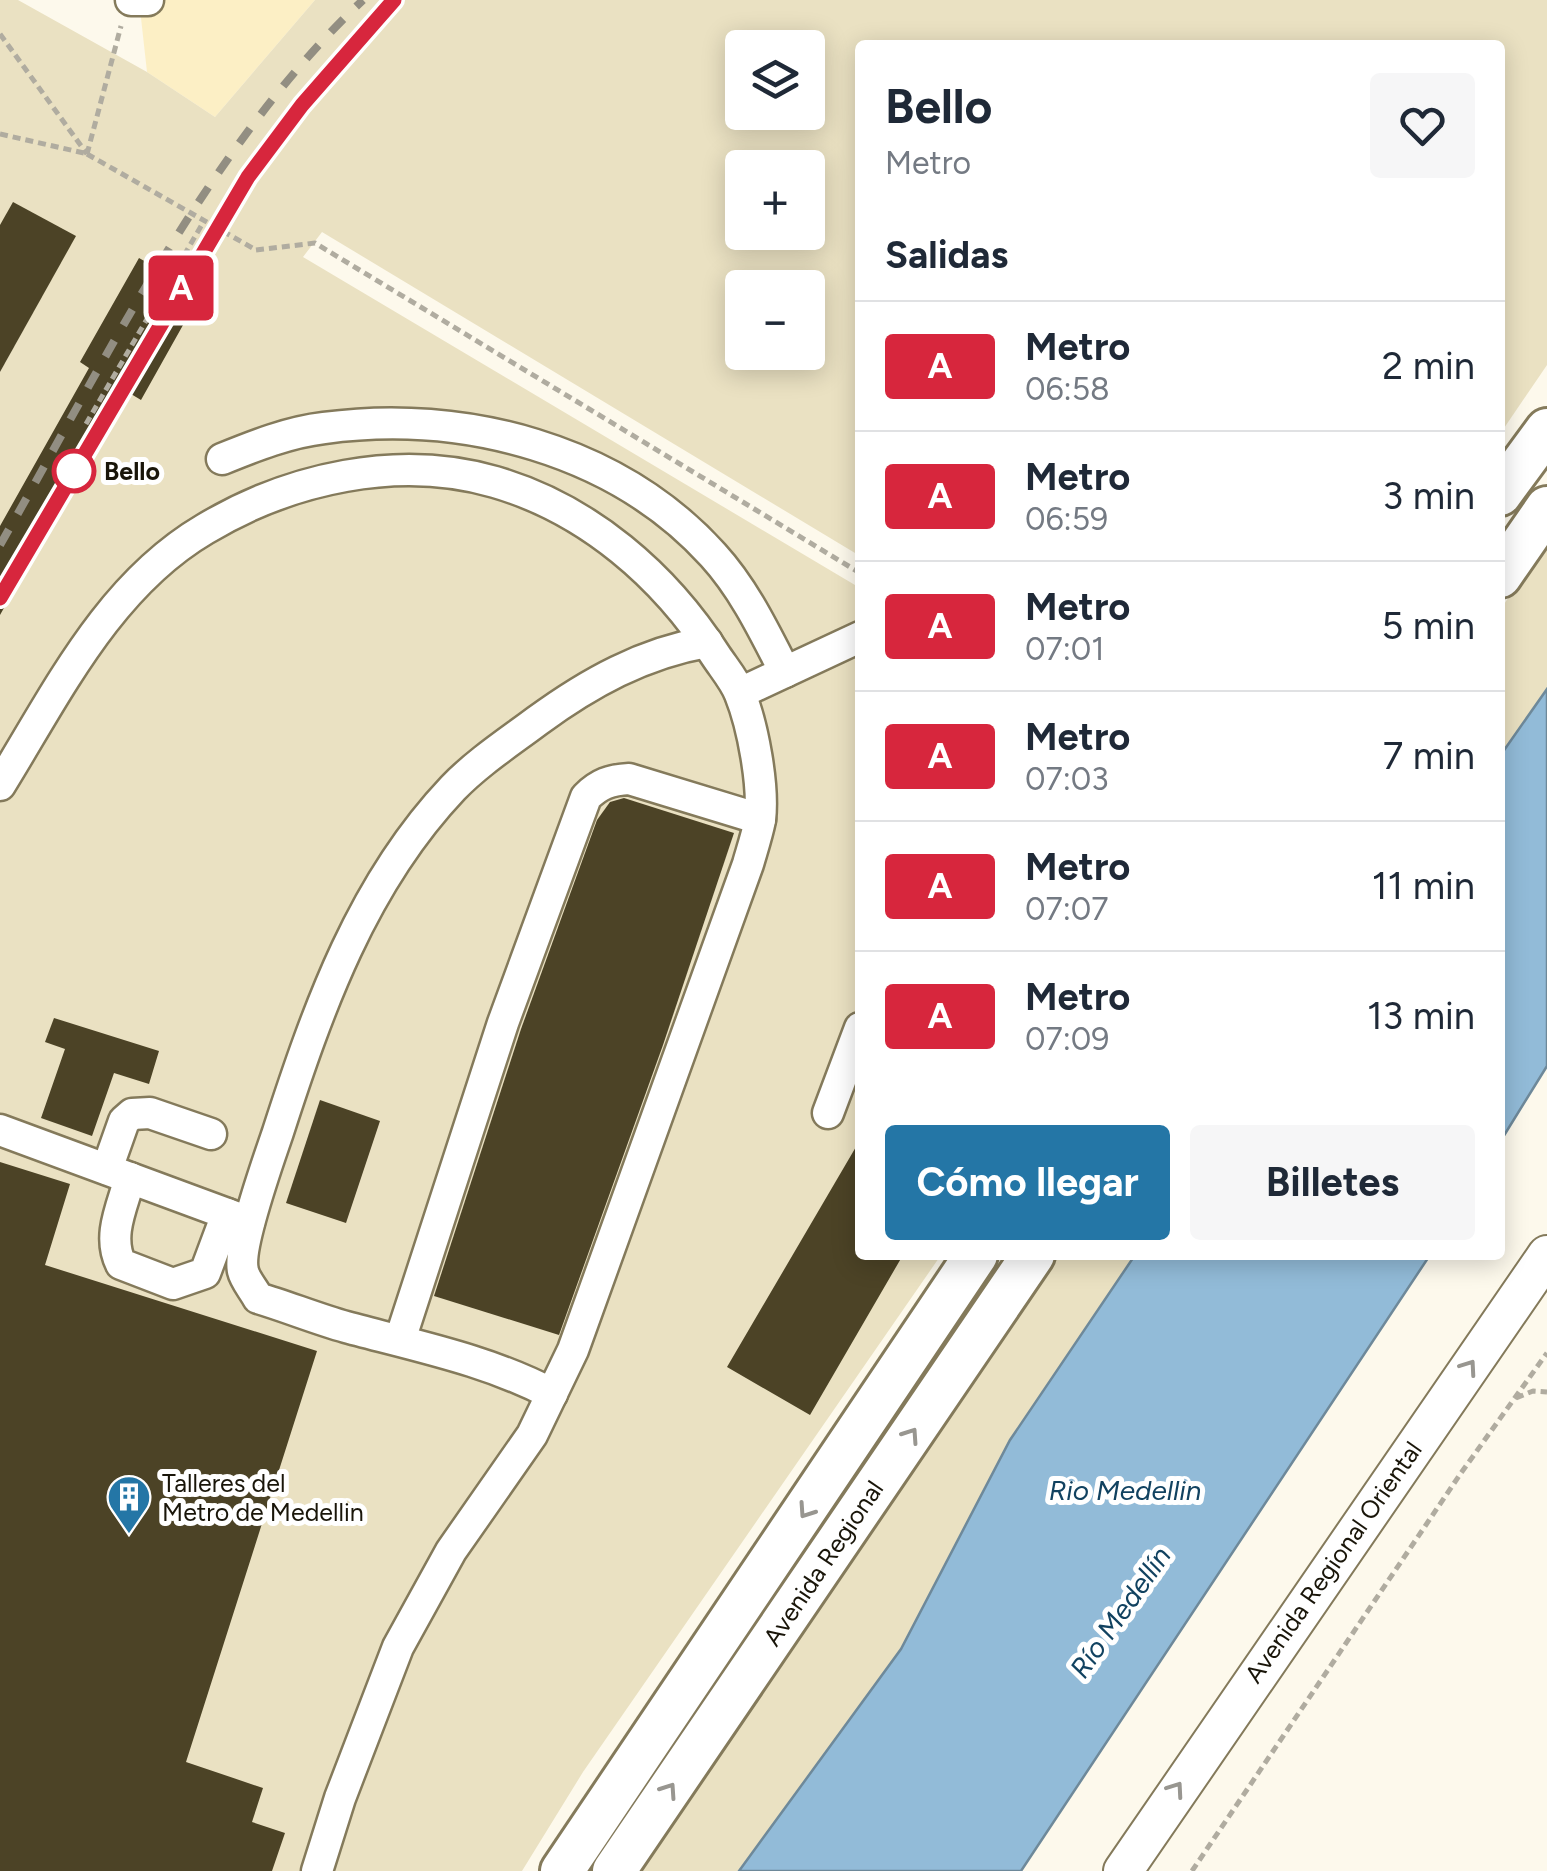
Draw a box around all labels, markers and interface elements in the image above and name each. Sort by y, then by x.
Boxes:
map controls [725,30,825,370]
button: layers [725,30,825,130]
button: heart [1370,73,1475,178]
text: Bello [885,77,992,135]
text: Metro [885,144,971,182]
button: + [725,150,825,250]
text: Salidas [885,232,1008,278]
line badge: A [148,256,214,320]
text: A [169,267,194,309]
button: − [725,270,825,370]
text: Metro [1025,324,1130,370]
text: 2 min [1382,343,1475,389]
text: A [928,345,953,387]
text: 06:58 [1025,370,1110,408]
marker: Bello [53,450,95,492]
text: Metro [1025,454,1130,500]
place label: Bello [104,456,160,486]
text: 3 min [1383,473,1475,519]
text: A [928,475,953,517]
text: 06:59 [1025,500,1108,538]
text: Metro [1025,584,1130,630]
text: 5 min [1381,603,1475,649]
text: A [928,605,953,647]
text: 07:01 [1025,630,1105,668]
text: Metro [1025,714,1130,760]
text: 7 min [1383,733,1475,779]
text: A [928,735,953,777]
text: 07:03 [1025,760,1109,798]
text: Metro [1025,844,1130,890]
text: 11 min [1372,863,1475,909]
text: A [928,865,953,907]
text: 07:07 [1025,890,1109,928]
text: Metro [1025,974,1130,1020]
text: 13 min [1367,993,1475,1039]
text: A [928,995,953,1037]
text: 07:09 [1025,1020,1109,1058]
button: Cómo llegar [885,1125,1170,1240]
button: Billetes [1190,1125,1475,1240]
one-way arrow [1457,1359,1475,1378]
one-way arrow [899,1427,917,1446]
street label: Avenida Regional Oriental [1238,1435,1428,1689]
place label: Talleres del Metro de Medellin [162,1468,364,1527]
water label: Rio Medellin [1049,1473,1201,1507]
building icon: Talleres del Metro de Medellin [106,1474,152,1535]
street label: Avenida Regional [757,1475,889,1651]
one-way arrow [800,1501,819,1519]
water label: Río Medellín [1062,1540,1178,1684]
one-way arrow [1164,1782,1183,1800]
one-way arrow [657,1783,675,1802]

